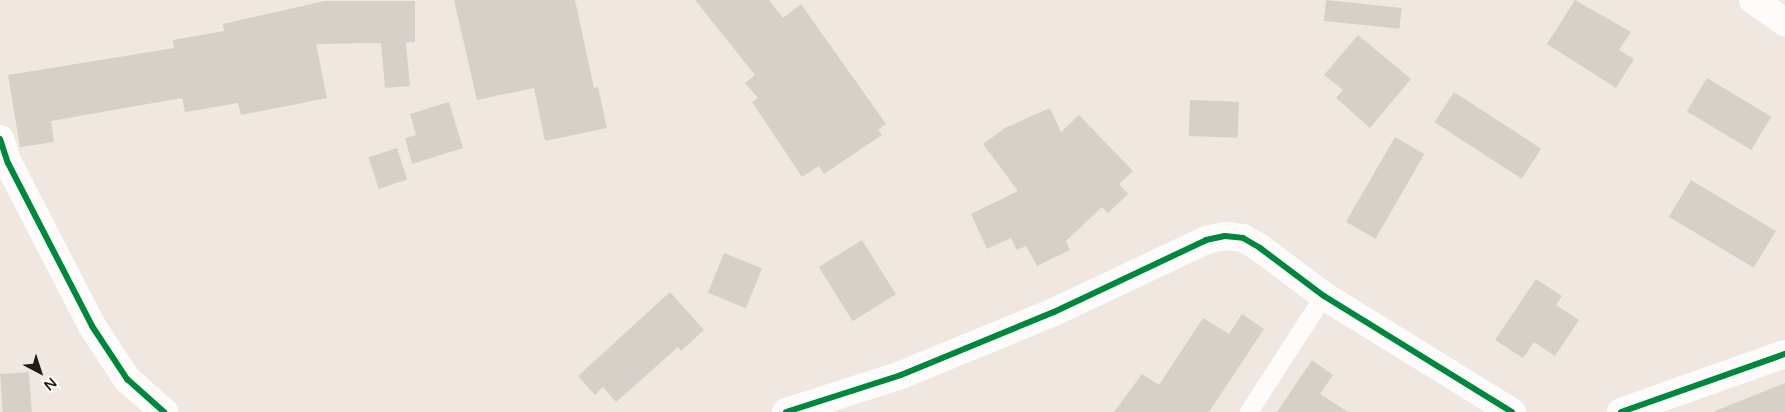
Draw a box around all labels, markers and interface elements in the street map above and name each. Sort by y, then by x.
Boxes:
north arrow [15,347,65,397]
text: N [40,374,60,394]

